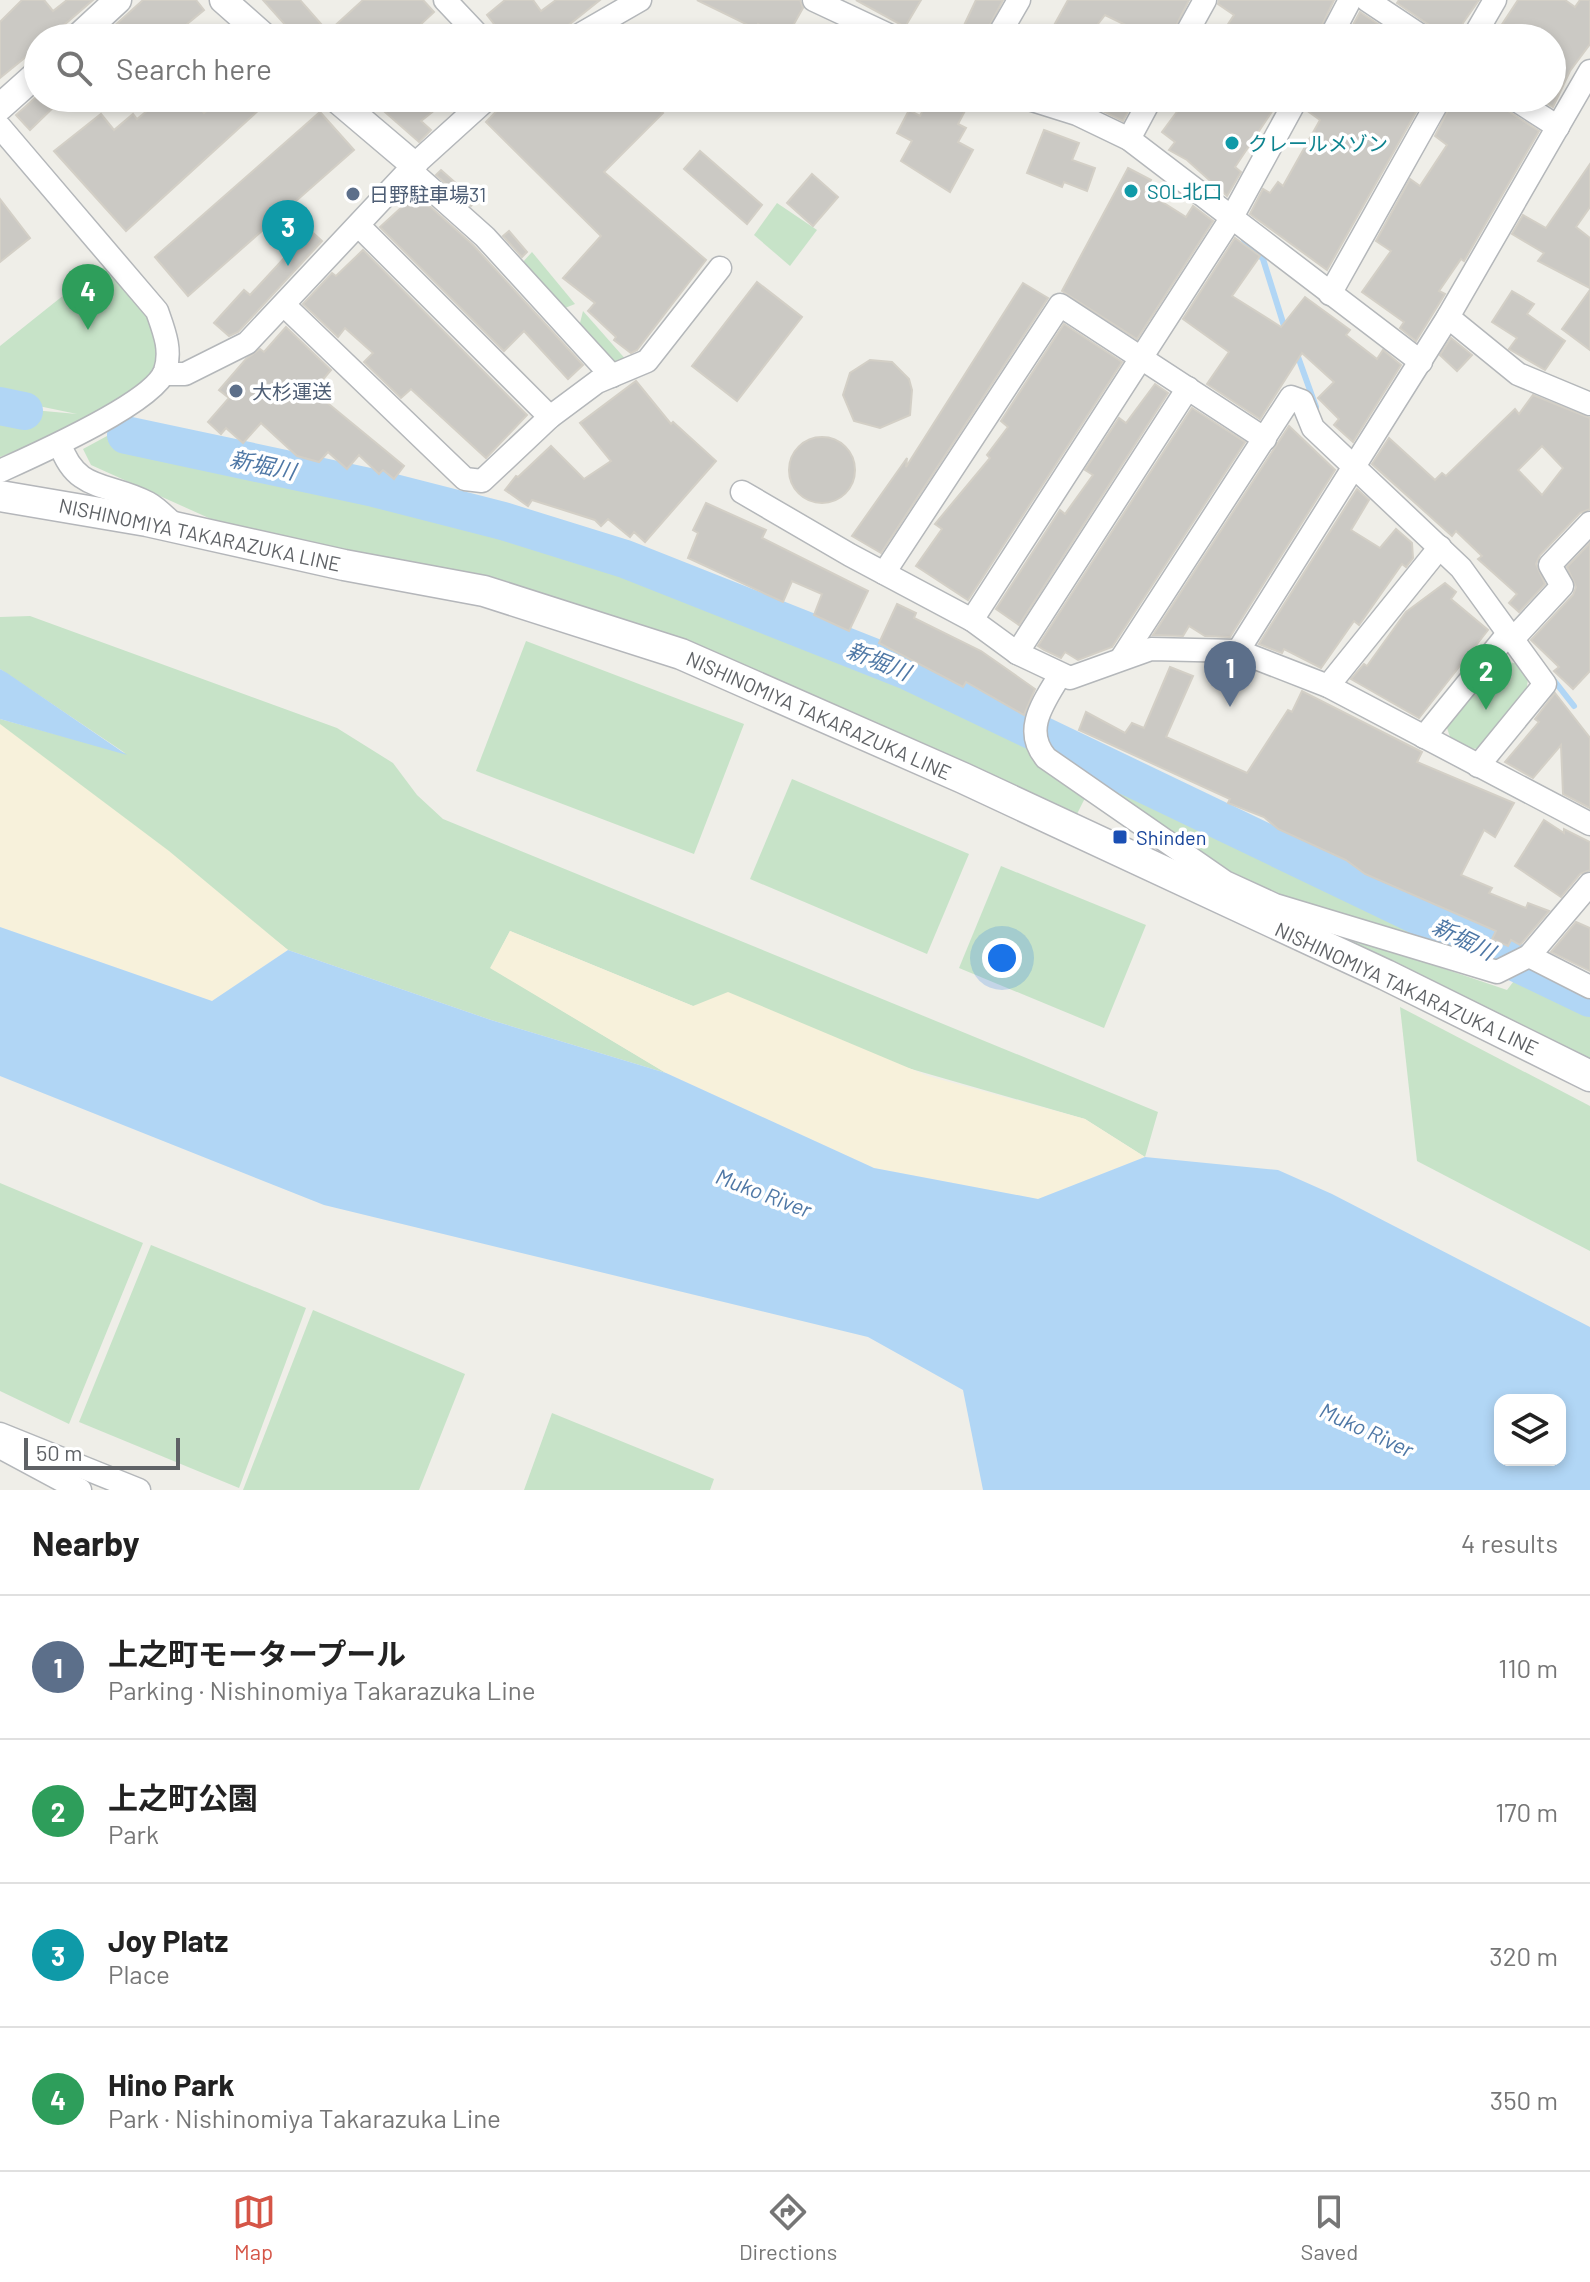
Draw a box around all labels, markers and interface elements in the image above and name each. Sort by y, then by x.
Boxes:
search box [24,24,1566,112]
icon: search [52,46,96,90]
text: Search here [116,50,272,86]
place label: クレールメゾン [1248,131,1388,155]
marker: クレールメゾン [1223,134,1241,152]
place label: SOL北口 [1147,179,1222,203]
place label: 日野駐車場31 [369,182,486,206]
marker: SOL北口 [1122,182,1140,200]
marker: 日野駐車場31 [344,185,362,203]
pin: 3 [262,200,314,266]
pin: 4 [62,264,114,330]
place label: 大杉運送 [252,379,332,403]
marker: 大杉運送 [227,382,245,400]
water label: 新堀川 [228,444,300,484]
street label: NISHINOMIYA TAKARAZUKA LINE [57,492,343,576]
water label: 新堀川 [844,636,916,685]
pin: 1 [1204,641,1256,707]
pin: 2 [1460,644,1512,710]
street label: NISHINOMIYA TAKARAZUKA LINE [683,646,955,784]
place label: Shinden [1136,825,1207,849]
marker: Shinden [1111,828,1129,846]
water label: 新堀川 [1429,912,1501,965]
street label: NISHINOMIYA TAKARAZUKA LINE [1272,916,1542,1060]
your location [982,938,1022,978]
water label: Muko River [713,1162,817,1223]
map controls [1494,1394,1566,1466]
button: layers [1494,1394,1566,1466]
water label: Muko River [1316,1396,1419,1463]
scale bar [24,1434,180,1470]
text: 50 m [36,1439,82,1465]
text: Nearby [32,1522,140,1563]
text: 4 results [1461,1527,1558,1558]
text: 上之町モータープール [108,1635,406,1671]
text: 1 [53,1652,63,1683]
text: 110 m [1498,1652,1558,1683]
text: Parking · Nishinomiya Takarazuka Line [108,1674,536,1705]
text: 上之町公園 [108,1779,258,1815]
text: 2 [51,1796,65,1827]
text: 170 m [1495,1796,1558,1827]
text: Park [108,1818,159,1849]
text: Joy Platz [108,1922,228,1958]
text: 3 [51,1940,65,1971]
text: 320 m [1489,1940,1558,1971]
text: Place [108,1958,170,1989]
text: Hino Park [108,2066,235,2102]
text: 4 [50,2084,66,2115]
text: 350 m [1490,2084,1558,2115]
text: Park · Nishinomiya Takarazuka Line [108,2102,501,2133]
tab: Map [232,2190,276,2264]
tab: Directions [739,2190,837,2264]
tab: Saved [1301,2190,1358,2264]

